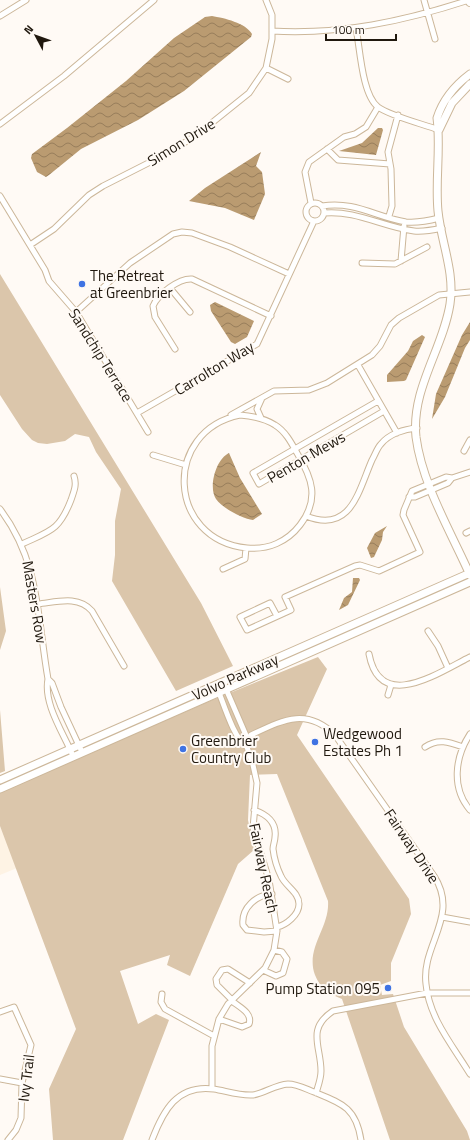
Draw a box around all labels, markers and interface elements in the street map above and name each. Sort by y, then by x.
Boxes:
north arrow [16,16,56,56]
scale bar [326,16,396,42]
text: 100 m [332,20,365,39]
text: N [20,21,37,38]
street label: Simon Drive [143,112,219,172]
place label: The Retreat at Greenbrier [90,264,173,304]
marker: The Retreat at Greenbrier [77,279,87,289]
street label: Sandchip Terrace [63,304,139,406]
street label: Carrolton Way [170,335,258,401]
street label: Penton Mews [262,425,350,489]
street label: Masters Row [16,559,54,645]
street label: Volvo Parkway [188,648,282,706]
place label: Wedgewood Estates Ph 1 [323,722,403,762]
place label: Greenbrier Country Club [191,729,271,769]
marker: Wedgewood Estates Ph 1 [310,737,320,747]
marker: Greenbrier Country Club [178,744,188,754]
street label: Fairway Drive [379,804,445,888]
street label: Fairway Reach [243,821,285,915]
place label: Pump Station 095 [266,977,380,1000]
marker: Pump Station 095 [383,983,393,993]
street label: Ivy Trail [12,1053,40,1103]

